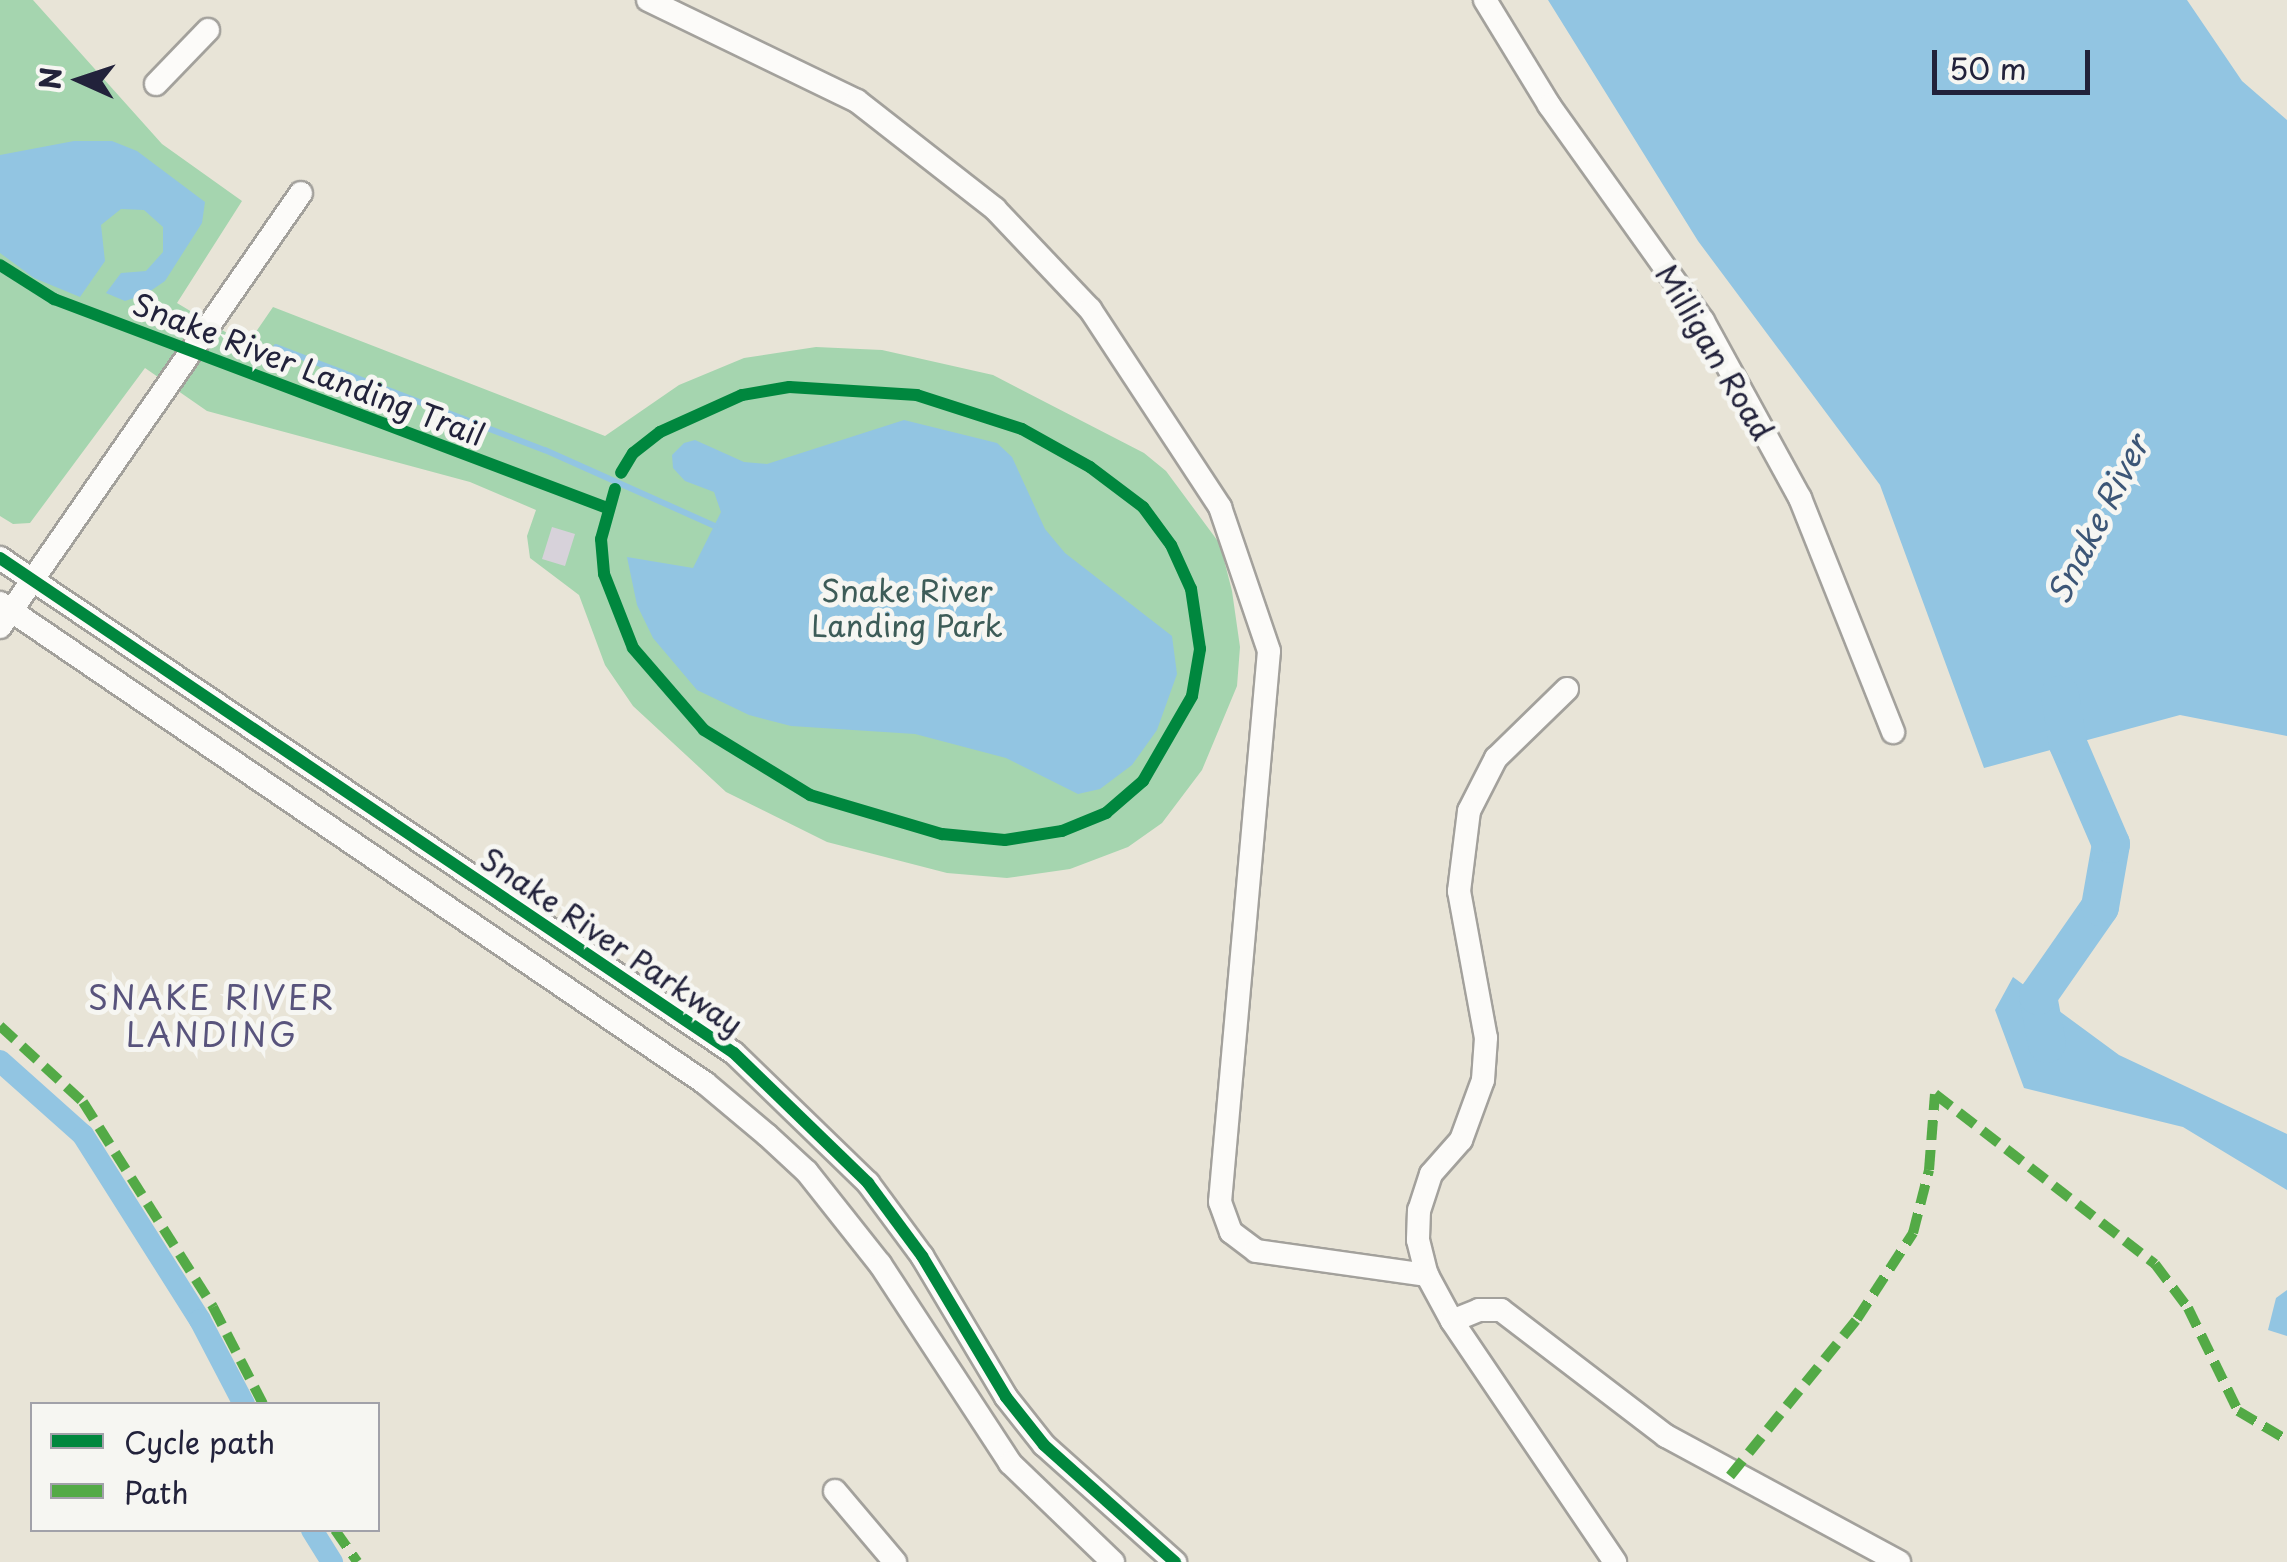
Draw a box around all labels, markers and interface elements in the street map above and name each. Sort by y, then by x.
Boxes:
north arrow [30,30,130,130]
scale bar [1937,30,2094,92]
text: 50 m [1949,45,2027,90]
text: N [27,66,72,91]
street label: Milligan Road [1649,258,1781,446]
street label: Snake River Landing Trail [127,285,491,453]
water label: Snake River [2038,428,2156,610]
park label: Snake River Landing Park [811,572,1003,642]
street label: Snake River Parkway [473,839,751,1043]
district label: SNAKE RIVER LANDING [89,979,335,1054]
legend [30,1402,380,1532]
text: Cycle path [124,1419,275,1464]
text: Path [124,1469,189,1514]

